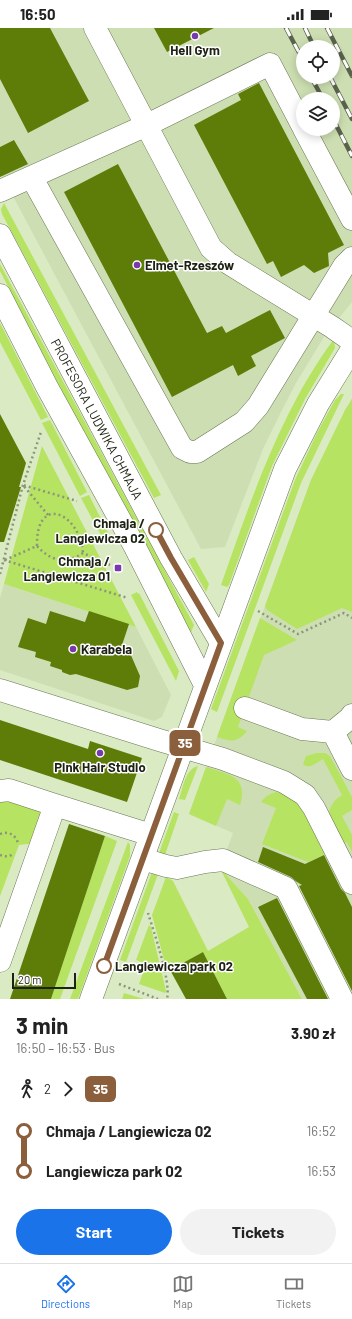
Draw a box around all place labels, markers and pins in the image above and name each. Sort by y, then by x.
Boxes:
marker: Hell Gym [190,31,200,41]
place label: Hell Gym [170,42,220,58]
place label: Elmet-Rzeszów [145,257,234,273]
marker: Elmet-Rzeszów [132,260,142,270]
place label: Chmaja / Langiewicza 02 [56,515,145,546]
marker: Chmaja / Langiewicza 02 [148,522,164,538]
place label: Chmaja / Langiewicza 01 [23,553,110,584]
marker: Chmaja / Langiewicza 01 [113,563,123,573]
place label: Karabela [81,641,132,657]
marker: Karabela [68,644,78,654]
marker: Pink Hair Studio [95,748,105,758]
place label: Pink Hair Studio [54,759,146,775]
marker: Langiewicza park 02 [96,958,112,974]
place label: Langiewicza park 02 [115,958,233,974]

